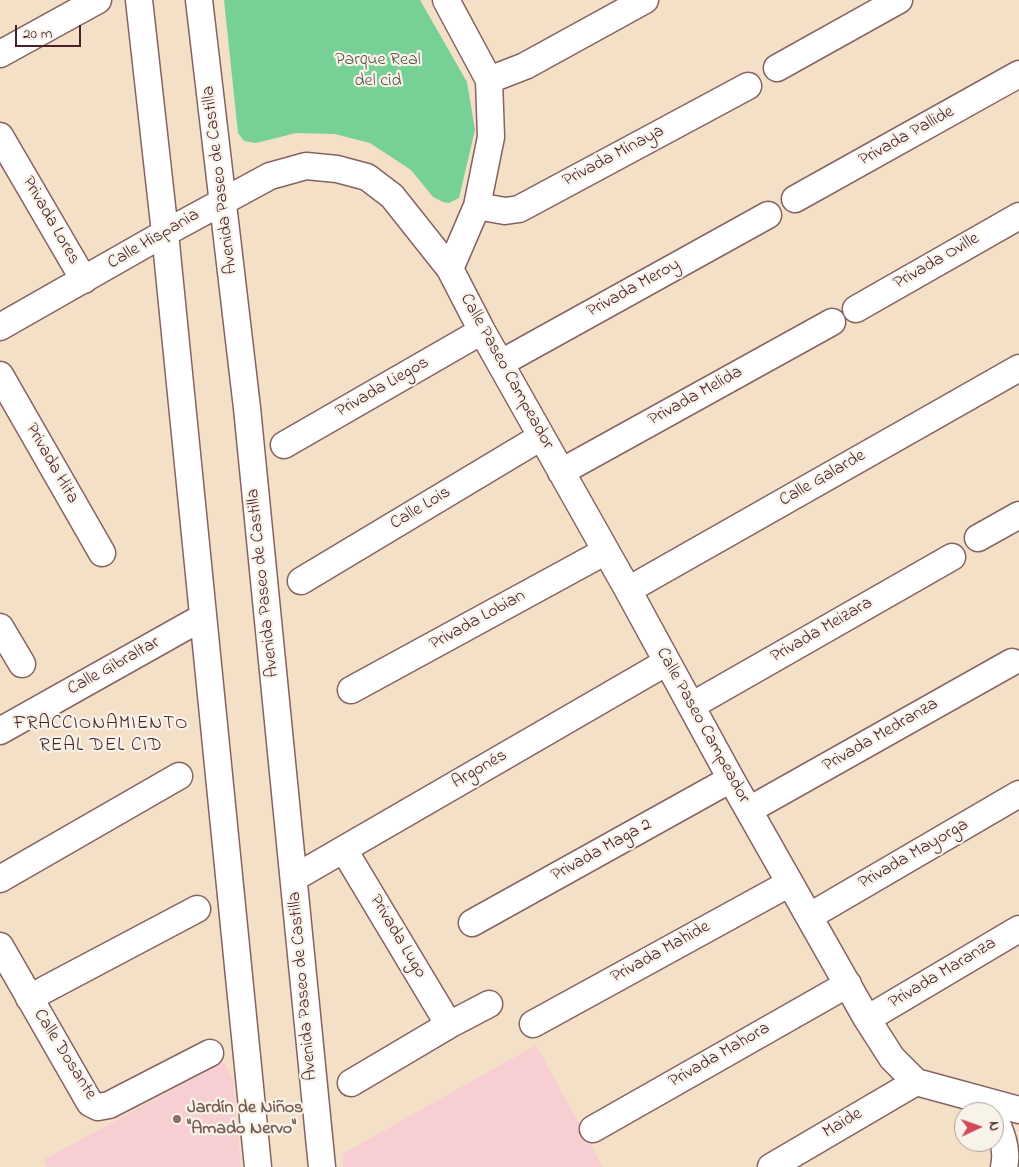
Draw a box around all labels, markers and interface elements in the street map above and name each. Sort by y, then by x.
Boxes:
scale bar [18,15,84,47]
text: 20 m [23,23,52,45]
park label: Parque Real del cid [335,50,421,92]
street label: Avenida Paseo de Castilla [199,85,243,275]
street label: Privada Pallide [856,102,958,172]
street label: Privada Minaya [560,121,668,193]
street label: Privada Lores [16,173,84,269]
street label: Calle Hispania [104,205,204,275]
street label: Privada Oville [890,229,984,295]
street label: Privada Meroy [584,255,684,323]
street label: Calle Paseo Campeador [454,290,558,454]
street label: Privada Liegos [333,353,433,423]
street label: Privada Melida [645,362,747,432]
street label: Privada Hita [19,420,83,508]
street label: Calle Galarde [776,446,870,512]
street label: Calle Lois [387,483,455,535]
street label: Avenida Paseo de Castilla [243,488,285,678]
street label: Privada Lobian [426,586,530,656]
street label: Privada Meizara [767,593,877,669]
street label: Calle Gibraltar [64,633,164,701]
street label: Calle Paseo Campeador [650,644,754,808]
street label: Privada Medranza [819,694,943,778]
district label: FRACCIONAMIENTO REAL DEL CID [12,714,190,758]
street label: Argonés [449,746,511,794]
street label: Privada Maga 2 [548,815,656,887]
street label: Privada Mayorga [855,815,973,895]
street label: Avenida Paseo de Castilla [285,891,323,1081]
street label: Privada Lugo [364,891,430,983]
street label: Privada Mahide [608,917,714,989]
street label: Privada Maranza [885,934,1001,1014]
street label: Calle Dosante [28,1006,100,1104]
street label: Privada Mahora [666,1018,774,1094]
place label: Jardín de Niños "Amado Nervo" [187,1098,303,1140]
north arrow [954,1102,1004,1152]
street label: Maide [819,1104,867,1144]
marker: Jardín de Niños "Amado Nervo" [171,1113,183,1125]
text: N [983,1121,1004,1132]

